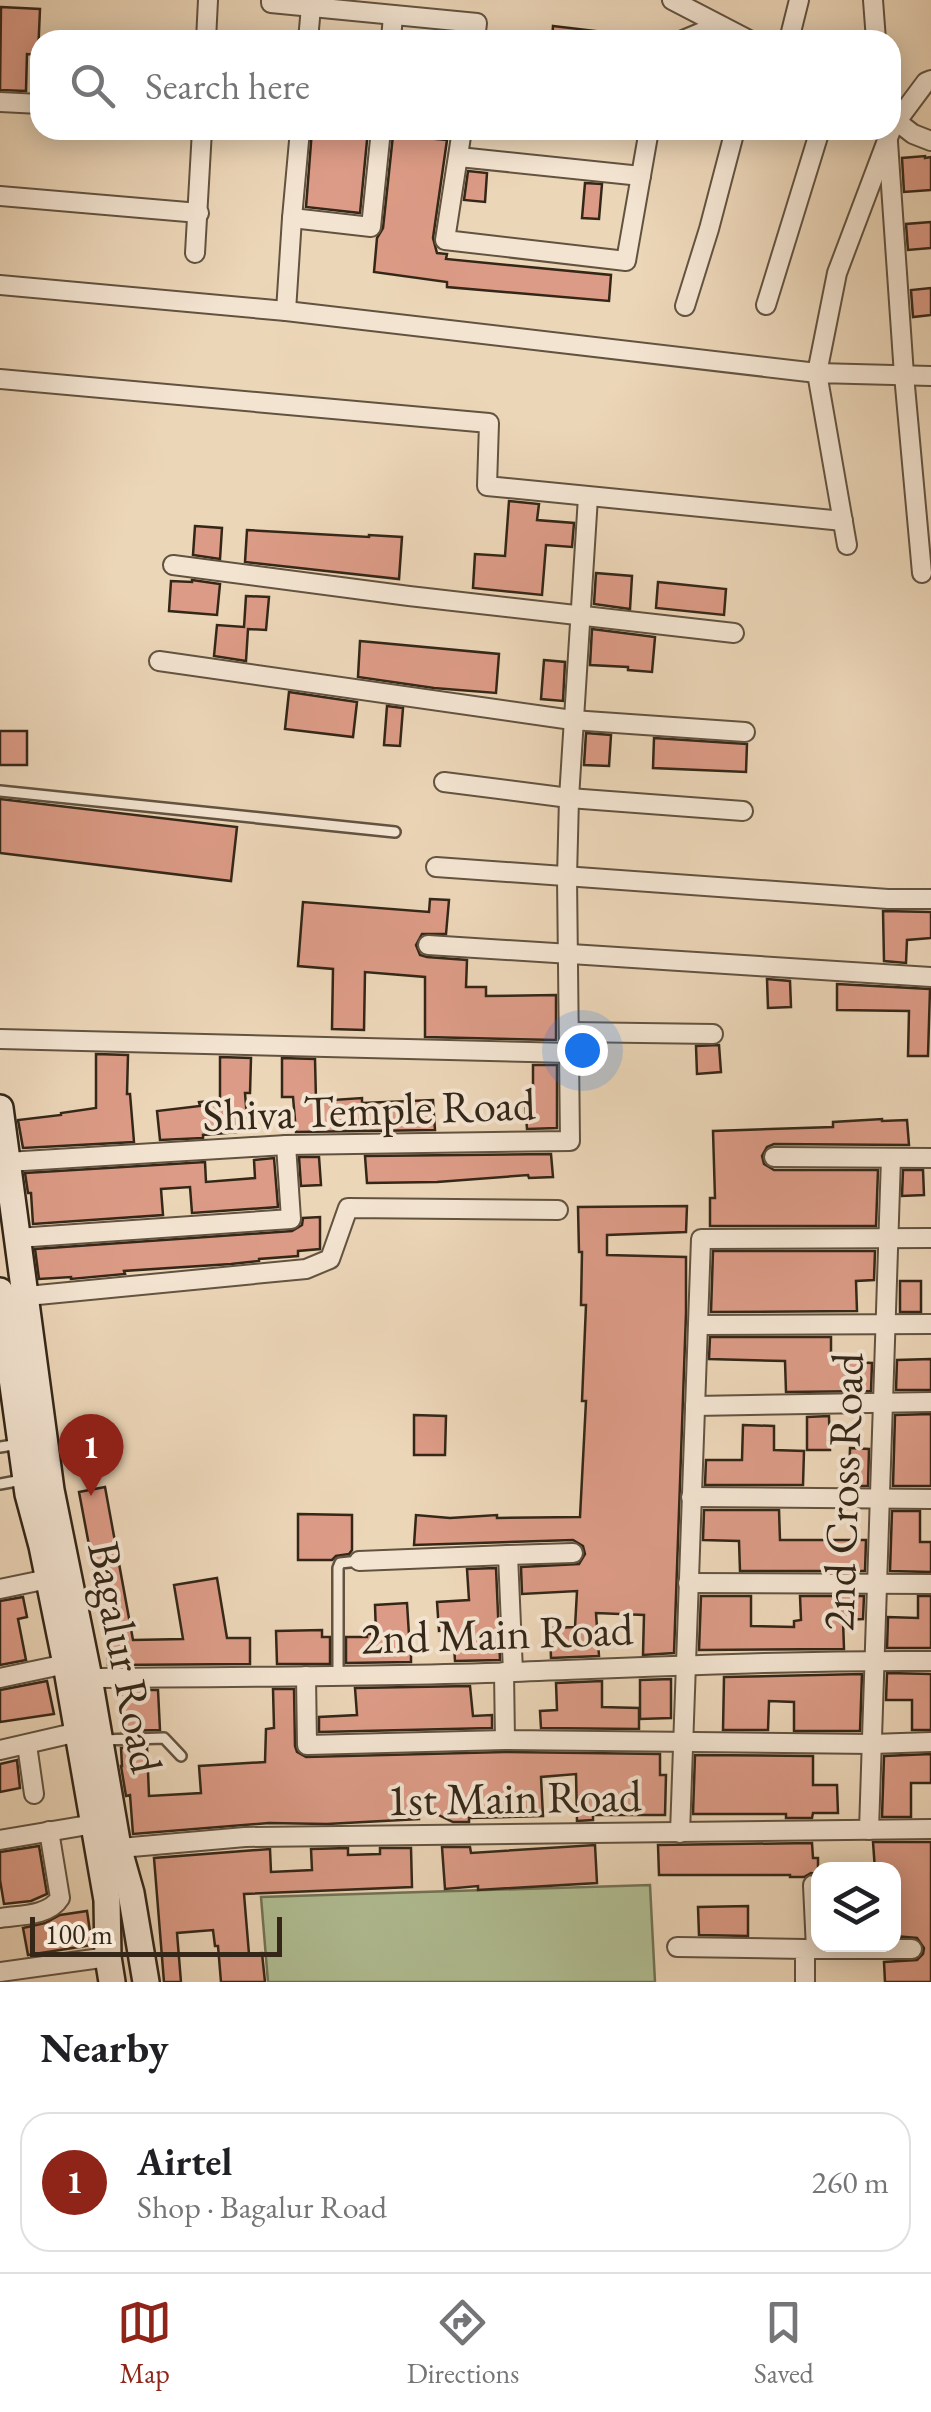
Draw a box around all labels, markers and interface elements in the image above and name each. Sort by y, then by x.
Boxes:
search box [30,30,901,140]
icon: search [65,58,120,113]
text: Search here [145,61,310,110]
your location [557,1025,608,1076]
street label: Shiva Temple Road [201,1074,537,1144]
street label: 2nd Cross Road [808,1352,876,1632]
pin: 1 [58,1414,124,1496]
street label: Bagalur Road [75,1536,177,1778]
street label: 2nd Main Road [360,1599,635,1667]
street label: 1st Main Road [386,1766,642,1828]
map controls [811,1862,901,1952]
button: layers [811,1862,901,1952]
scale bar [30,1912,282,1956]
text: 100 m [45,1916,113,1952]
text: Nearby [40,2020,169,2075]
text: Airtel [137,2137,232,2186]
text: 1 [66,2161,83,2203]
text: 260 m [812,2161,889,2203]
text: Shop · Bagalur Road [137,2186,387,2228]
tab: Map [117,2295,172,2391]
tab: Directions [407,2295,519,2391]
tab: Saved [754,2295,814,2391]

